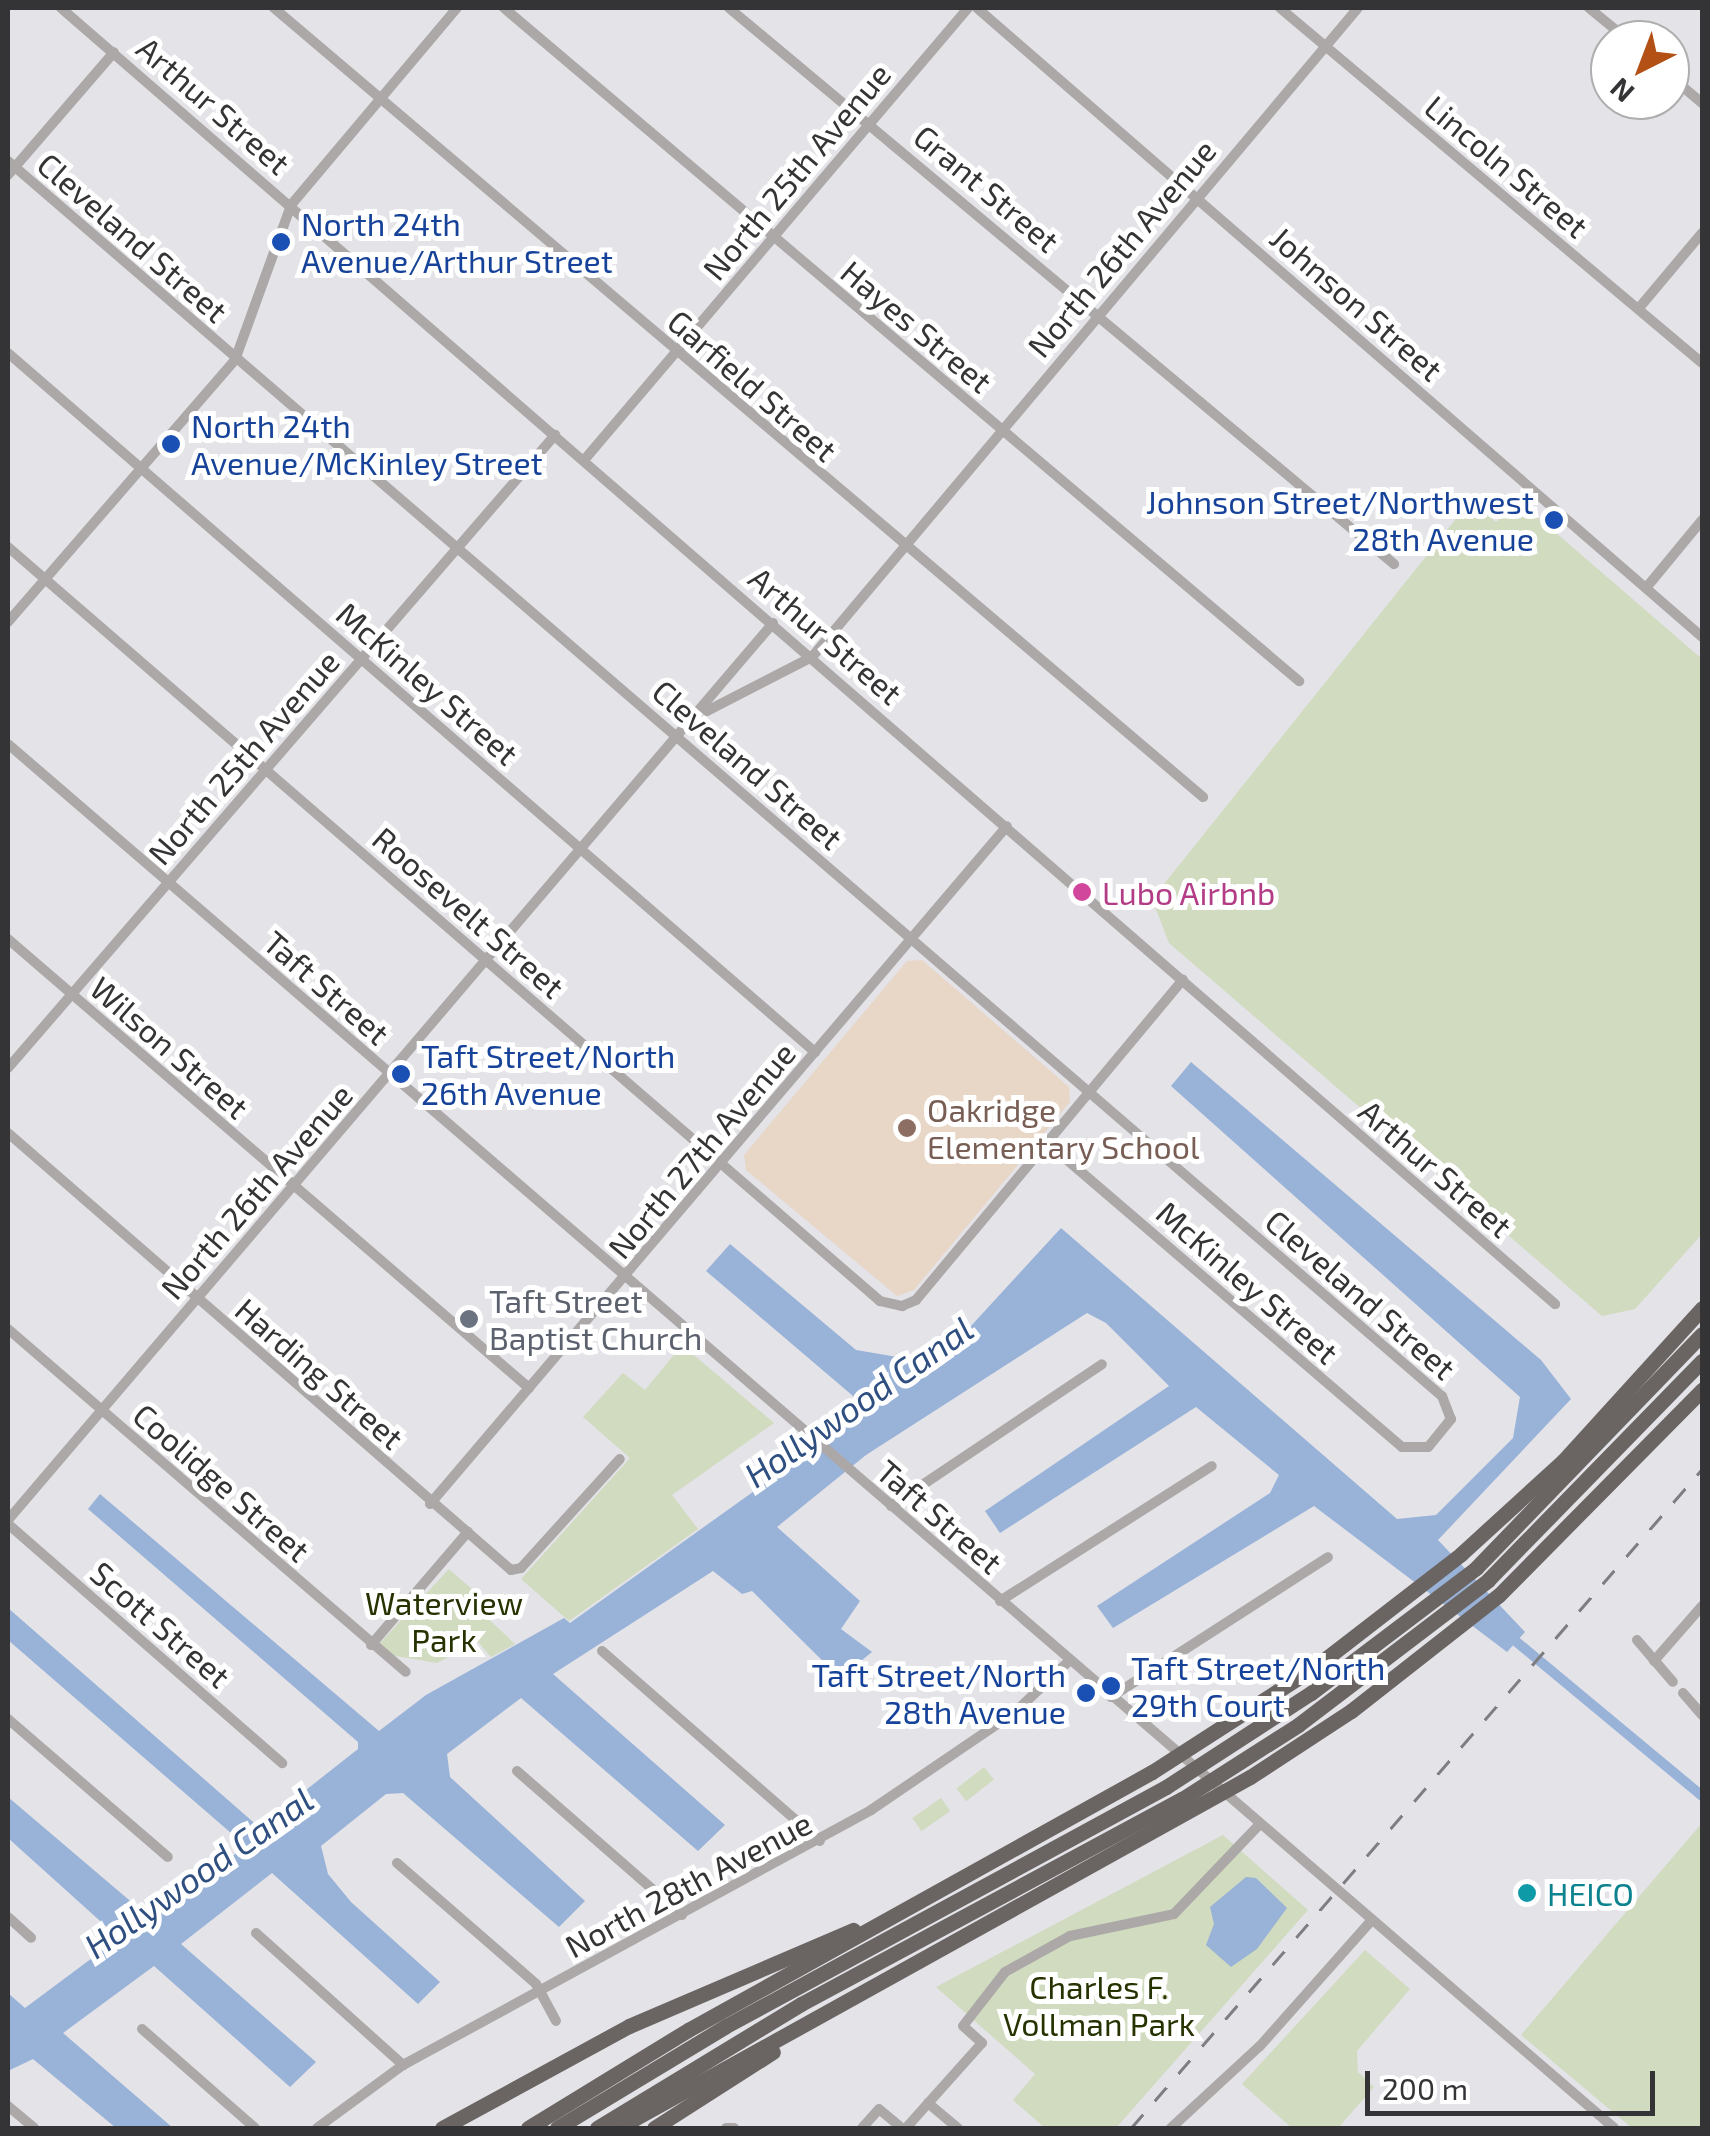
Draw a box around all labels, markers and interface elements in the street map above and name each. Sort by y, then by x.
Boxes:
north arrow [1590,20,1690,120]
street label: Arthur Street [129,28,299,182]
street label: North 25th Avenue [694,55,898,287]
text: N [1602,71,1640,110]
street label: Lincoln Street [1418,87,1596,245]
street label: Grant Street [907,116,1067,260]
street label: North 26th Avenue [1019,131,1223,365]
street label: Cleveland Street [30,144,236,330]
place label: North 24th Avenue/Arthur Street [301,205,614,280]
street label: Johnson Street [1263,218,1451,388]
marker: North 24th Avenue/Arthur Street [270,231,292,253]
street label: Hayes Street [834,252,1000,400]
street label: Garfield Street [661,301,845,469]
place label: North 24th Avenue/McKinley Street [191,407,544,482]
marker: North 24th Avenue/McKinley Street [160,433,182,455]
place label: Johnson Street/Northwest 28th Avenue [1146,483,1534,558]
marker: Johnson Street/Northwest 28th Avenue [1543,509,1565,531]
street label: Arthur Street [741,558,911,712]
street label: McKinley Street [329,593,527,773]
street label: North 25th Avenue [139,642,347,872]
street label: Cleveland Street [645,671,851,857]
street label: Roosevelt Street [366,819,572,1005]
place label: Lubo Airbnb [1102,873,1276,911]
marker: Lubo Airbnb [1071,881,1093,903]
street label: Taft Street [256,922,398,1052]
street label: Wilson Street [83,968,257,1126]
street label: North 27th Avenue [599,1034,803,1266]
place label: Taft Street/North 26th Avenue [421,1037,675,1112]
marker: Taft Street/North 26th Avenue [390,1063,412,1085]
street label: North 26th Avenue [152,1075,360,1307]
place label: Oakridge Elementary School [927,1091,1200,1166]
street label: Arthur Street [1351,1091,1521,1245]
marker: Oakridge Elementary School [896,1117,918,1139]
street label: McKinley Street [1149,1192,1347,1372]
street label: Cleveland Street [1258,1201,1464,1387]
place label: Taft Street Baptist Church [489,1282,702,1357]
street label: Harding Street [228,1290,412,1456]
water label: Hollywood Canal [736,1307,980,1495]
marker: Taft Street Baptist Church [458,1308,480,1330]
street label: Coolidge Street [126,1395,318,1569]
street label: Taft Street [869,1451,1011,1581]
street label: Scott Street [84,1553,238,1695]
park label: Waterview Park [365,1584,523,1659]
place label: Taft Street/North 29th Court [1131,1649,1385,1724]
place label: Taft Street/North 28th Avenue [812,1656,1066,1731]
marker: Taft Street/North 29th Court [1100,1675,1122,1697]
marker: Taft Street/North 28th Avenue [1075,1682,1097,1704]
water label: Hollywood Canal [76,1778,320,1966]
street label: North 28th Avenue [558,1803,818,1965]
place label: HEICO [1547,1874,1634,1912]
marker: HEICO [1516,1882,1538,1904]
park label: Charles F. Vollman Park [1003,1968,1195,2043]
scale bar [1370,2051,1660,2113]
text: 200 m [1382,2070,1468,2106]

